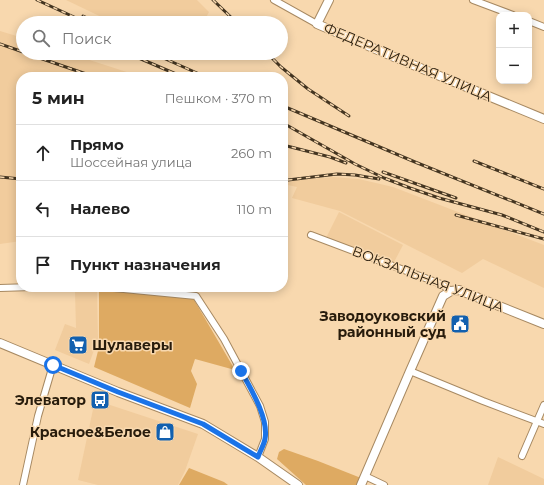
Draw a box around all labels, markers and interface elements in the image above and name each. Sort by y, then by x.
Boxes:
map controls [496,12,532,84]
button: + [496,12,532,48]
search box [16,16,288,60]
street label: ФЕДЕРАТИВНАЯ УЛИЦА [321,18,495,106]
icon: search [30,27,52,49]
text: Поиск [62,29,111,48]
button: − [496,48,532,84]
text: 5 мин [32,88,85,108]
text: Пешком · 370 m [165,90,272,106]
text: Прямо [70,135,124,154]
icon: ahead [32,142,54,164]
text: 260 m [231,145,272,161]
text: Шоссейная улица [70,154,192,170]
icon: left [32,198,54,220]
text: Налево [70,199,130,218]
text: 110 m [237,201,272,217]
street label: ВОКЗАЛЬНАЯ УЛИЦА [349,242,507,317]
icon: arrive [32,254,54,276]
text: Пункт назначения [70,255,221,274]
place label: Заводоуковский районный суд [319,307,446,341]
public building icon: Заводоуковский районный суд [449,313,471,335]
supermarket icon: Шулаверы [67,334,89,356]
place label: Шулаверы [92,336,173,354]
route start [44,356,62,374]
route end [232,362,250,380]
bus stop icon: Элеватор [89,389,111,411]
place label: Элеватор [15,391,86,409]
shop icon: Красное&Белое [154,421,176,443]
place label: Красное&Белое [30,423,151,441]

